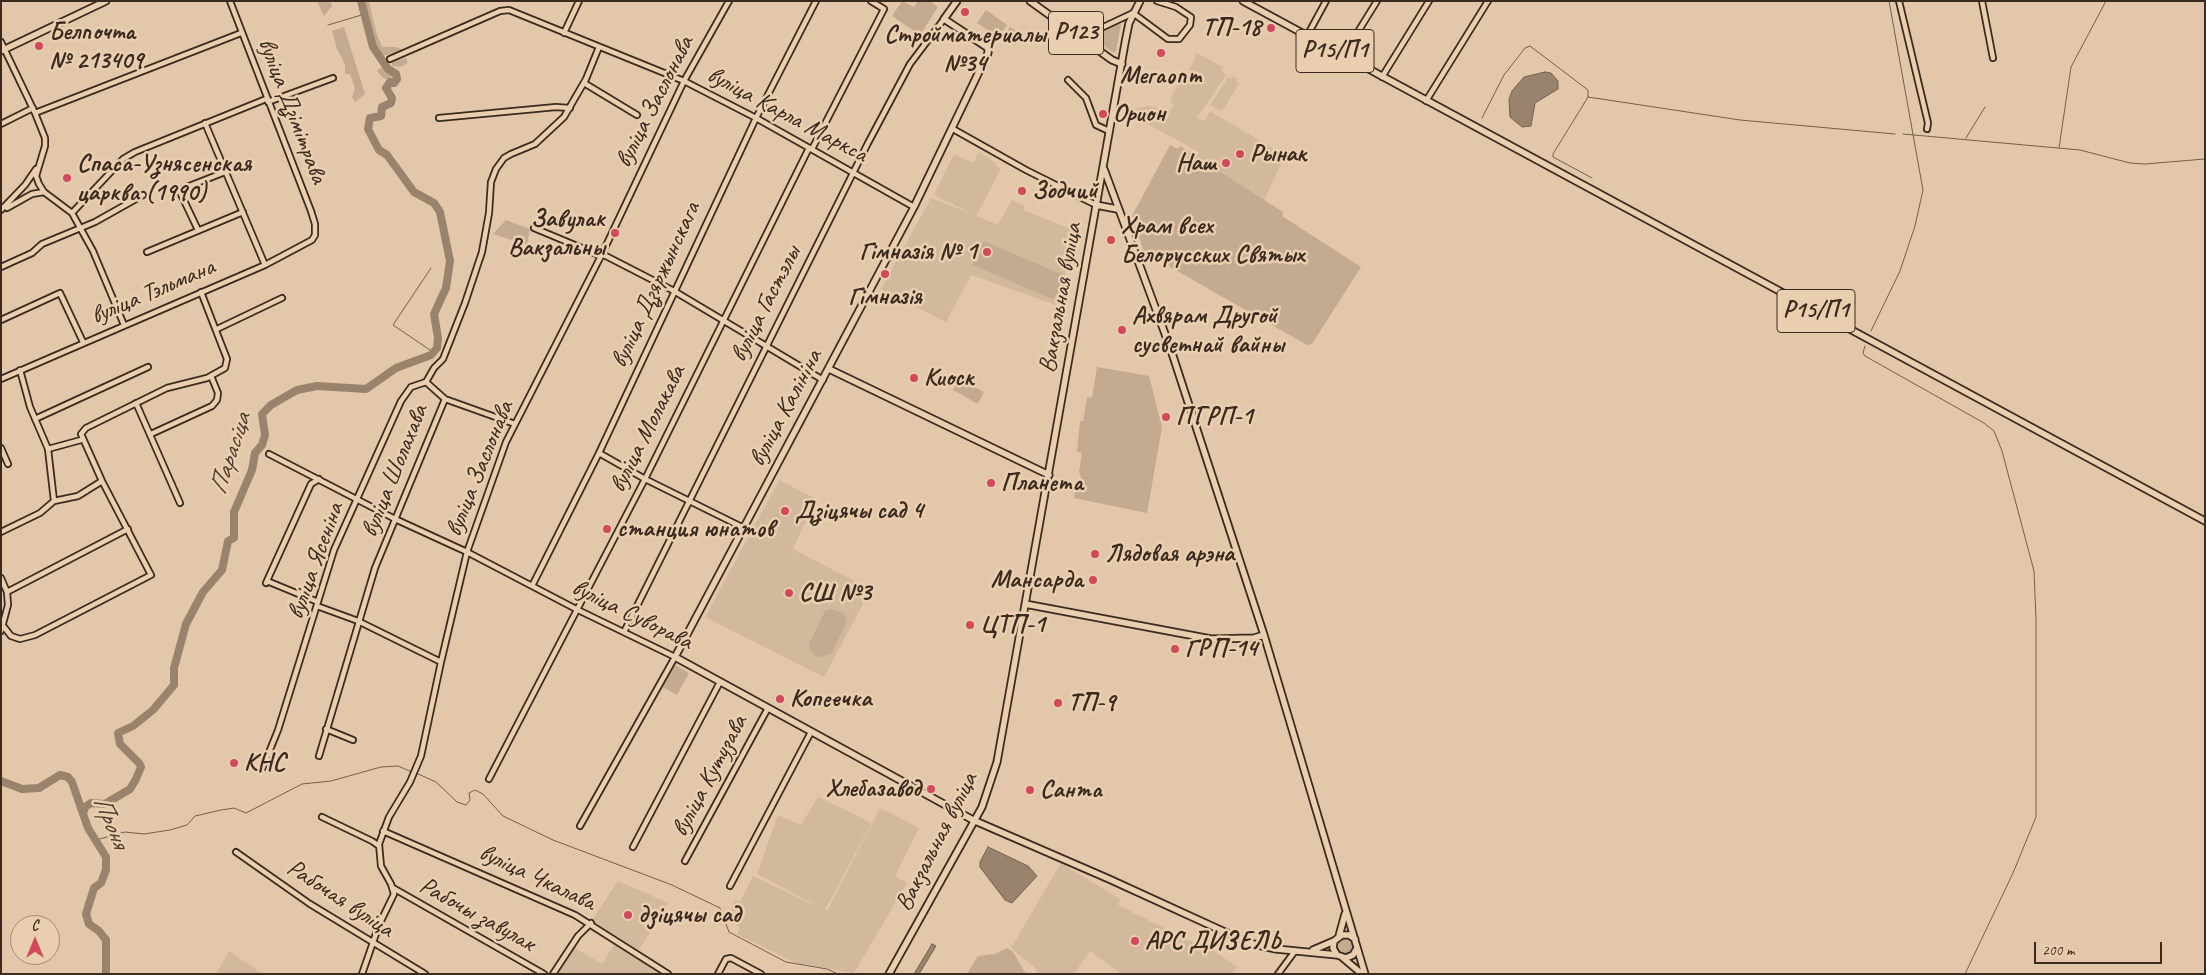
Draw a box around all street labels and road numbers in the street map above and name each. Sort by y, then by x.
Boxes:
road number: Р123 [1048,12,1104,54]
road number: Р15/П1 [1296,29,1374,72]
street label: вуліца Заслонава [609,31,701,173]
street label: вуліца Дзімітрава [251,34,333,188]
street label: вуліца Карла Маркса [702,60,872,170]
street label: вуліца Дзяржынскага [605,197,707,373]
street label: Вакзальная вуліца [1033,221,1089,375]
street label: вуліца Гастэлы [724,241,808,367]
street label: вуліца Тэльмана [86,252,220,332]
road number: Р15/П1 [1777,290,1855,332]
street label: вуліца Калініна [743,344,829,472]
street label: вуліца Молакава [603,361,693,497]
street label: вуліца Заслонава [439,397,521,541]
street label: вуліца Шолахава [355,400,435,542]
street label: вуліца Ясеніна [281,499,351,623]
street label: вуліца Суворава [567,573,697,657]
street label: вуліца Кутузава [665,710,755,842]
street label: Вакзальная вуліца [889,768,985,916]
street label: вуліца Чкалава [474,838,600,918]
street label: Рабочая вуліца [281,853,399,945]
street label: Рабочы завулак [414,871,540,959]

